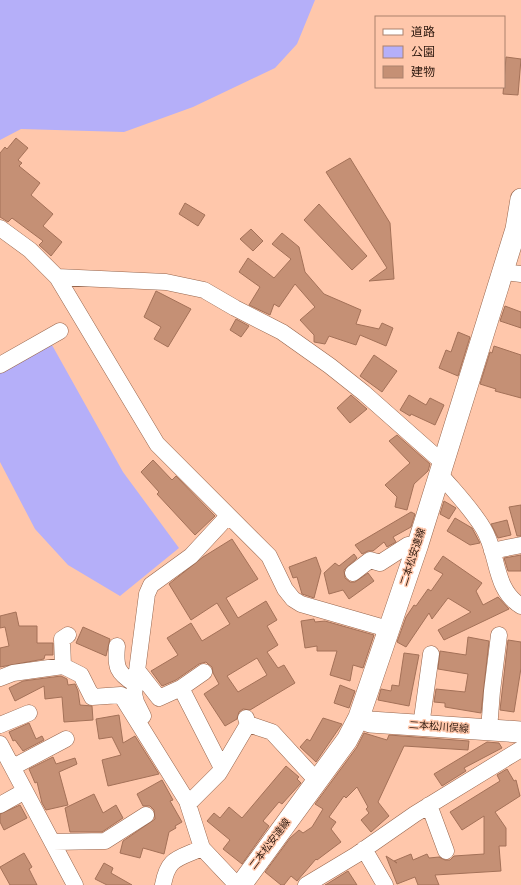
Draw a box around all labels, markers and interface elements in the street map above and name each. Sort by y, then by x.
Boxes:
legend [375,16,505,88]
text: 道路 [411,25,435,39]
text: 公園 [411,45,435,59]
text: 建物 [411,65,435,79]
street label: 二本松安達線 [398,527,428,587]
street label: 二本松川俣線 [409,719,469,735]
street label: 二本松安達線 [247,816,293,872]

